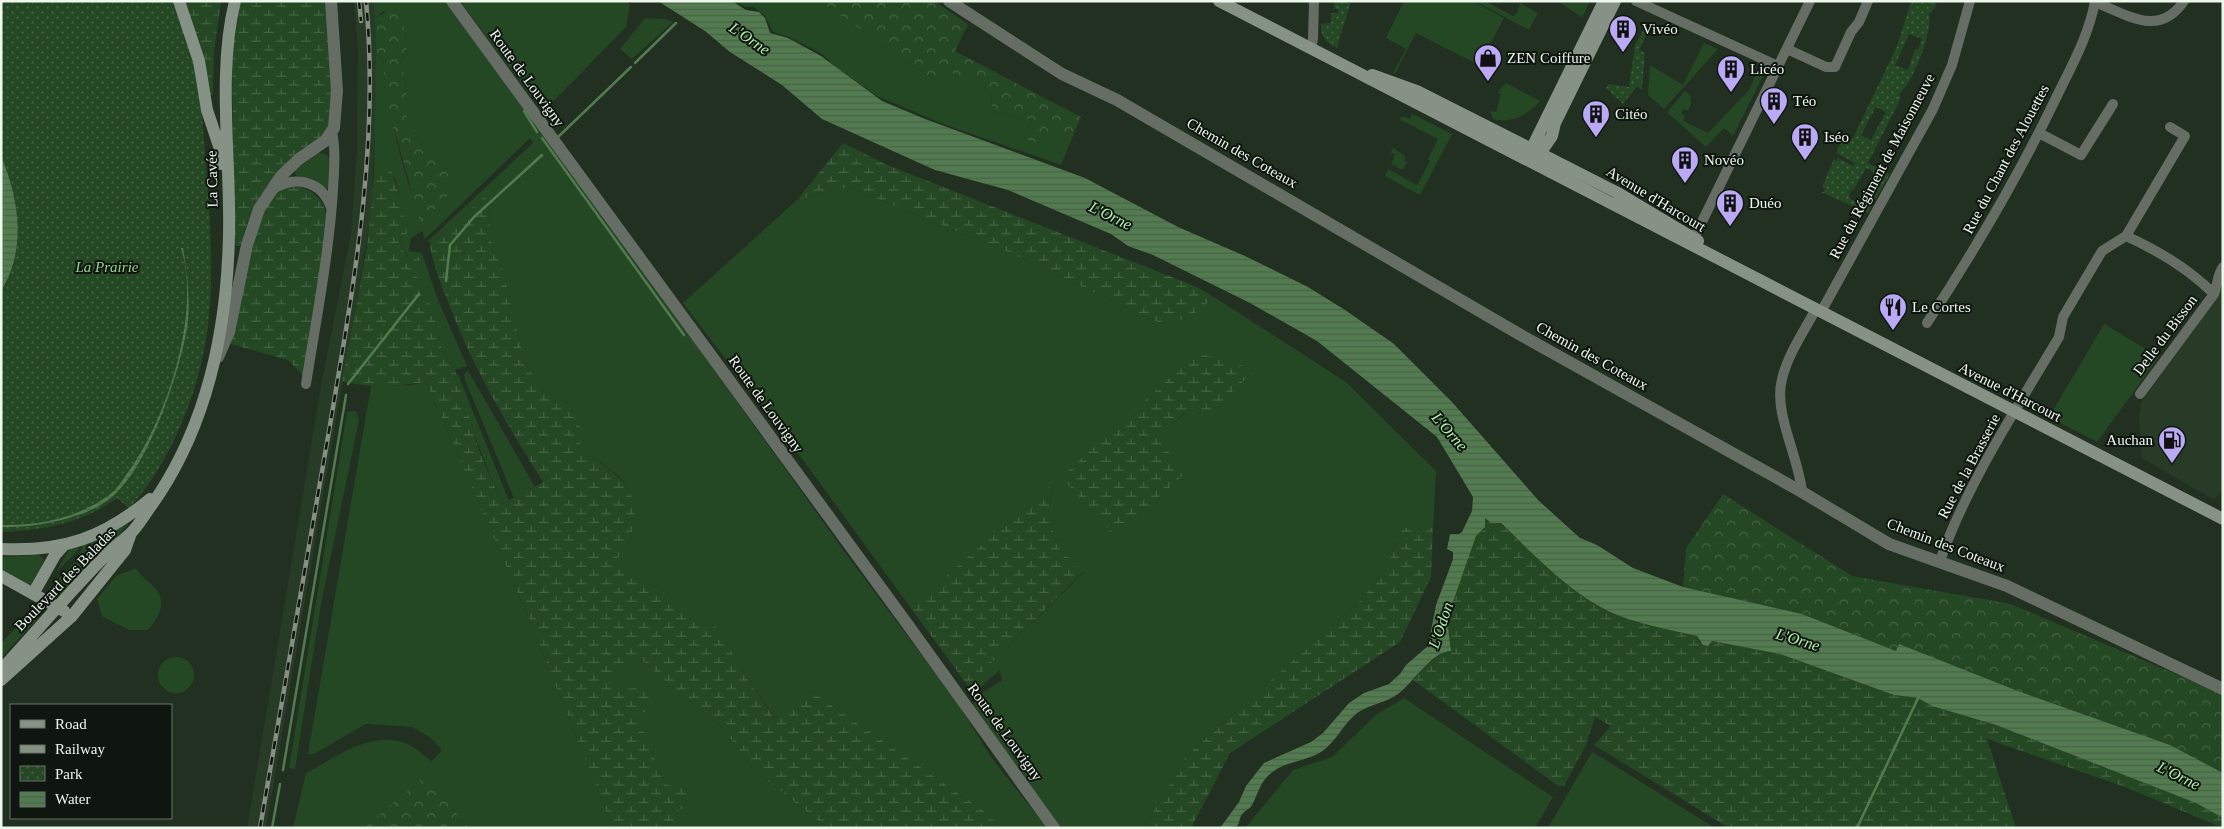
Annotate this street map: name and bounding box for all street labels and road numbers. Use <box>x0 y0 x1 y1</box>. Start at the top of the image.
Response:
street label: Route de Louvigny <box>486 26 568 130</box>
street label: Rue du Régiment de Maisonneuve <box>1826 70 1938 261</box>
street label: Rue du Chant des Alouettes <box>1960 82 2052 236</box>
street label: Chemin des Coteaux <box>1184 115 1301 191</box>
street label: La Cavée <box>203 150 220 208</box>
street label: Avenue d'Harcourt <box>1604 163 1709 235</box>
street label: Delle du Bisson <box>2130 292 2201 378</box>
street label: Chemin des Coteaux <box>1533 319 1651 394</box>
street label: Route de Louvigny <box>725 352 807 456</box>
street label: Avenue d'Harcourt <box>1956 359 2065 425</box>
street label: Rue de la Brasserie <box>1935 411 2003 521</box>
street label: Chemin des Coteaux <box>1885 515 2008 575</box>
street label: Boulevard des Baladas <box>11 524 119 634</box>
street label: Route de Louvigny <box>964 680 1046 784</box>

